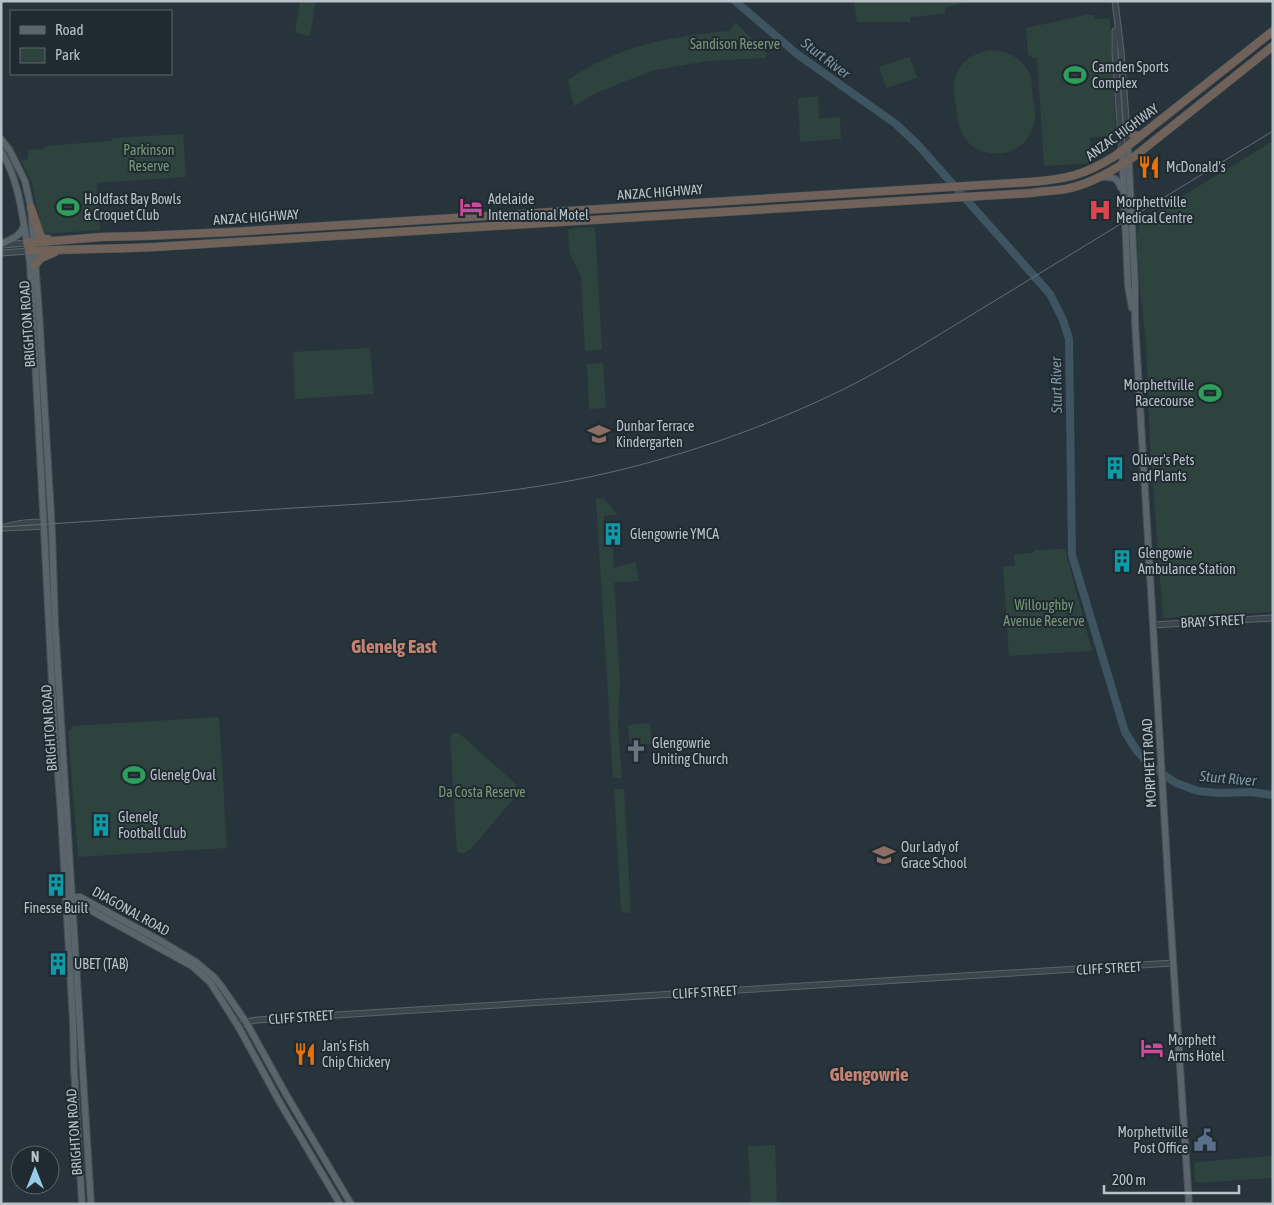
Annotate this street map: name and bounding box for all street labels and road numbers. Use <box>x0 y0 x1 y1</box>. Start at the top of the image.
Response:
street label: ANZAC HIGHWAY <box>1082 100 1162 164</box>
street label: ANZAC HIGHWAY <box>617 181 704 203</box>
street label: ANZAC HIGHWAY <box>213 206 300 228</box>
street label: BRIGHTON ROAD <box>16 280 38 368</box>
street label: BRAY STREET <box>1180 611 1246 631</box>
street label: BRIGHTON ROAD <box>38 684 60 772</box>
street label: MORPHETT ROAD <box>1139 718 1159 808</box>
street label: DIAGONAL ROAD <box>89 883 173 939</box>
street label: CLIFF STREET <box>1076 958 1142 978</box>
street label: CLIFF STREET <box>672 982 738 1002</box>
street label: CLIFF STREET <box>268 1007 334 1027</box>
street label: BRIGHTON ROAD <box>63 1088 85 1176</box>

